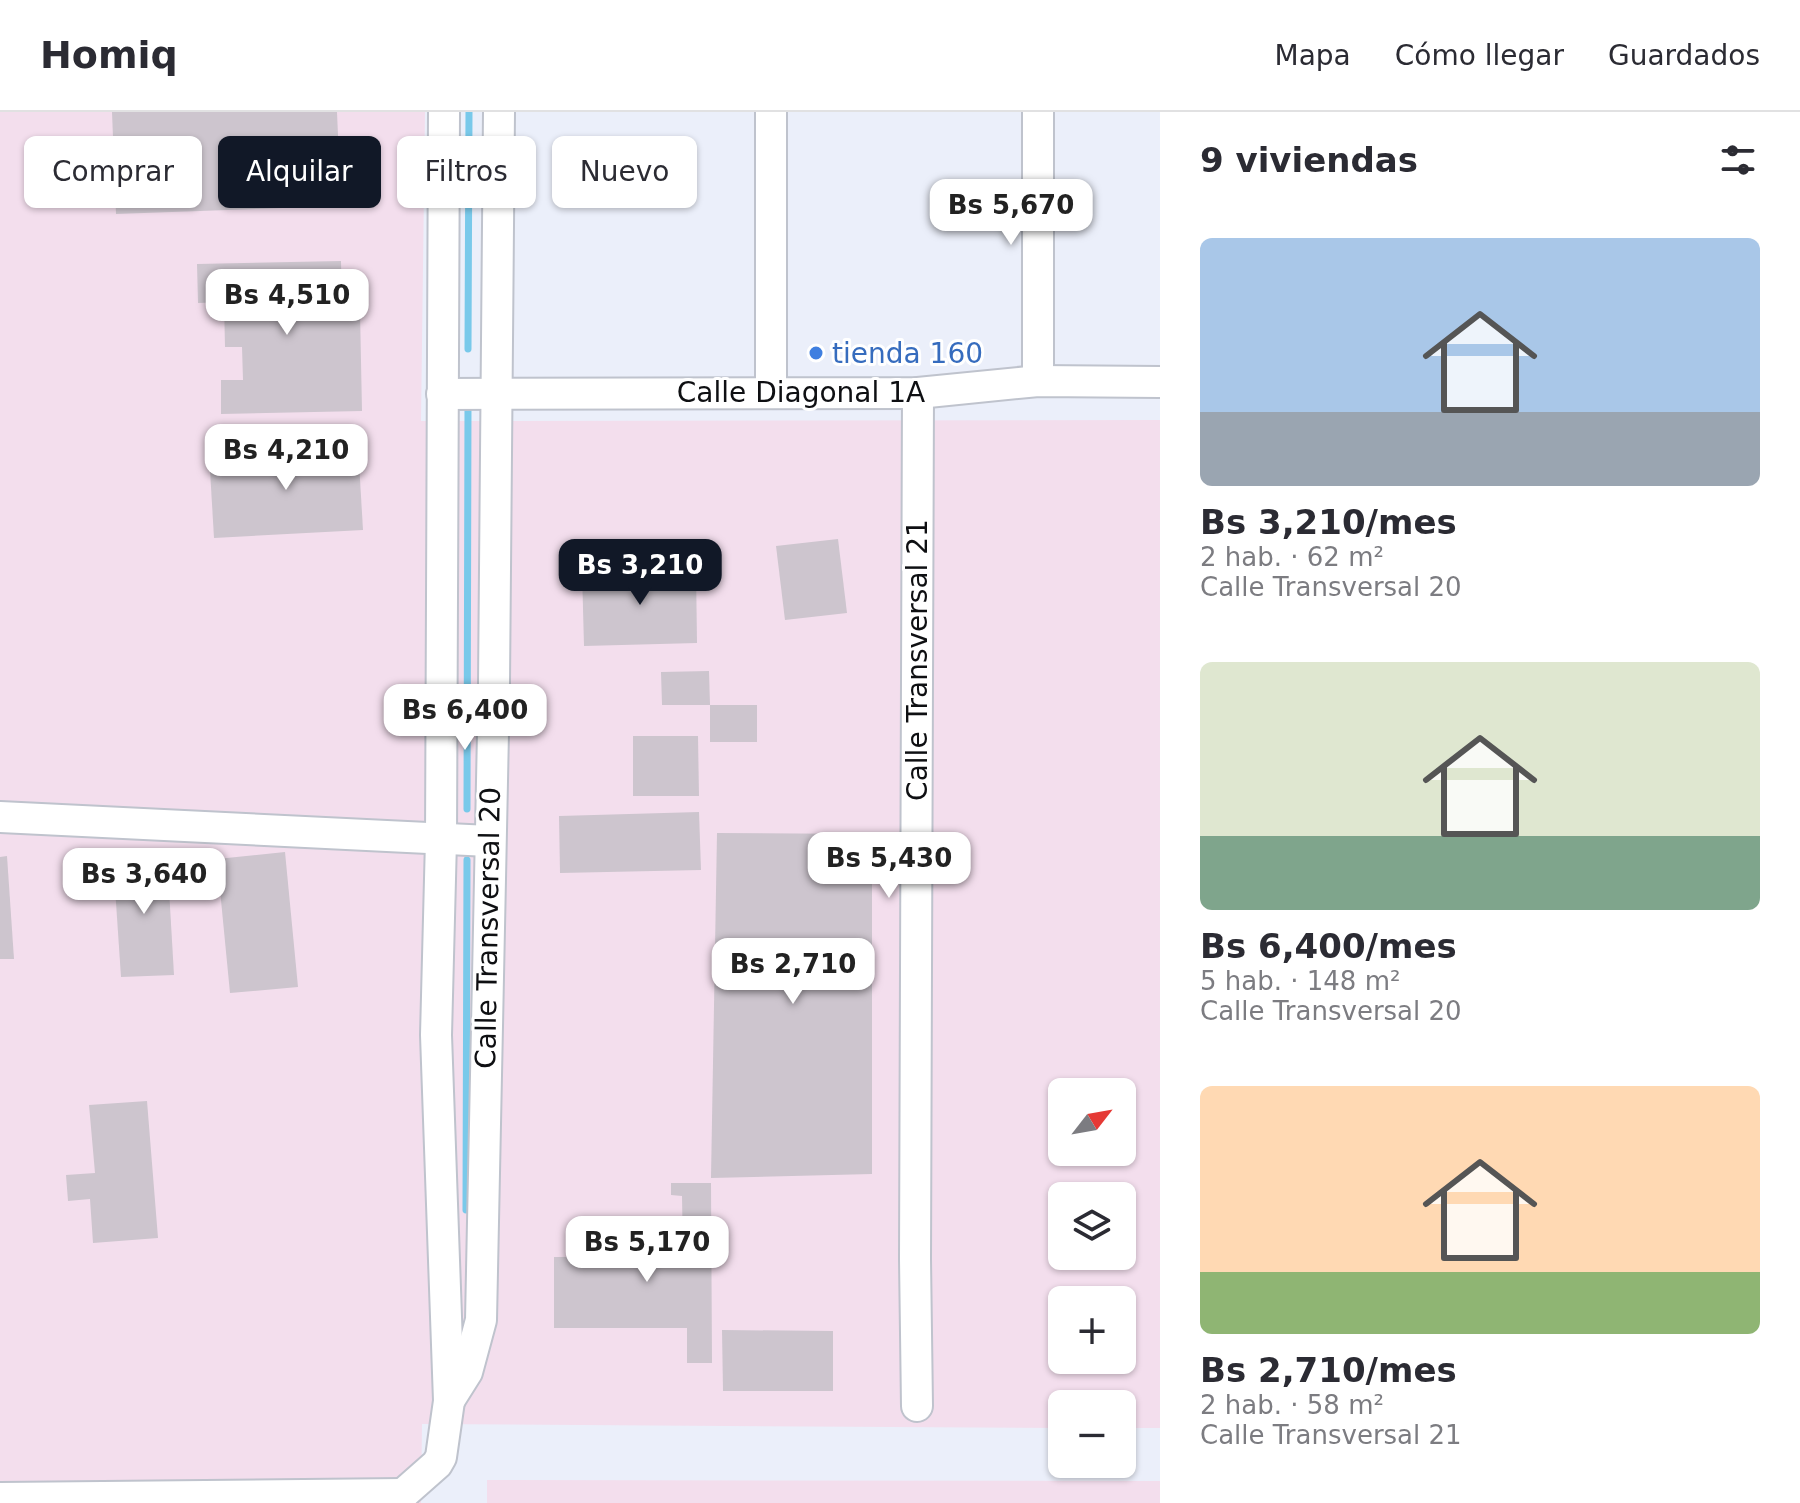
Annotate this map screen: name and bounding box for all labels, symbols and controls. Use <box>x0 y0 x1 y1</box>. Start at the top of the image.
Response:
text: Homiq <box>40 33 178 77</box>
text: Mapa <box>1274 39 1351 72</box>
text: Cómo llegar <box>1395 39 1564 72</box>
text: Guardados <box>1608 39 1760 72</box>
chip: Comprar <box>24 136 202 208</box>
chip: Alquilar <box>218 136 381 208</box>
chip: Filtros <box>397 136 536 208</box>
chip: Nuevo <box>552 136 697 208</box>
icon: filters <box>1716 138 1760 182</box>
text: 9 viviendas <box>1200 140 1418 180</box>
pin: Bs 5,670 <box>928 179 1094 247</box>
text: Bs 5,670 <box>948 190 1074 220</box>
pin: Bs 4,510 <box>204 269 370 337</box>
text: Bs 4,510 <box>224 280 350 310</box>
icon: home <box>1408 290 1552 434</box>
place label: tienda 160 <box>832 337 983 370</box>
marker: tienda 160 <box>807 344 825 362</box>
street label: Calle Diagonal 1A <box>677 376 925 409</box>
pin: Bs 4,210 <box>203 424 369 492</box>
text: Bs 4,210 <box>223 435 349 465</box>
text: Bs 3,210/mes <box>1200 502 1457 542</box>
street label: Calle Transversal 21 <box>901 519 934 801</box>
pin: Bs 3,210 <box>557 539 723 607</box>
text: 2 hab. · 62 m² <box>1200 542 1384 572</box>
text: Bs 3,210 <box>577 550 703 580</box>
text: Calle Transversal 20 <box>1200 572 1462 602</box>
pin: Bs 6,400 <box>382 684 548 752</box>
text: Bs 6,400 <box>402 695 528 725</box>
icon: home <box>1408 714 1552 858</box>
street label: Calle Transversal 20 <box>469 787 507 1069</box>
pin: Bs 5,430 <box>806 832 972 900</box>
text: Bs 5,430 <box>826 843 952 873</box>
pin: Bs 3,640 <box>61 848 227 916</box>
text: Bs 3,640 <box>81 859 207 889</box>
text: Bs 6,400/mes <box>1200 926 1457 966</box>
pin: Bs 2,710 <box>710 938 876 1006</box>
text: Bs 2,710 <box>730 949 856 979</box>
text: 5 hab. · 148 m² <box>1200 966 1400 996</box>
text: Calle Transversal 20 <box>1200 996 1462 1026</box>
north arrow <box>1048 1078 1136 1166</box>
map controls <box>1048 1078 1136 1478</box>
icon: home <box>1408 1138 1552 1282</box>
button: layers <box>1048 1182 1136 1270</box>
pin: Bs 5,170 <box>564 1216 730 1284</box>
text: Bs 5,170 <box>584 1227 710 1257</box>
button: + <box>1048 1286 1136 1374</box>
text: Bs 2,710/mes <box>1200 1350 1457 1390</box>
button: − <box>1048 1390 1136 1478</box>
text: 2 hab. · 58 m² <box>1200 1390 1384 1420</box>
text: Calle Transversal 21 <box>1200 1420 1462 1450</box>

